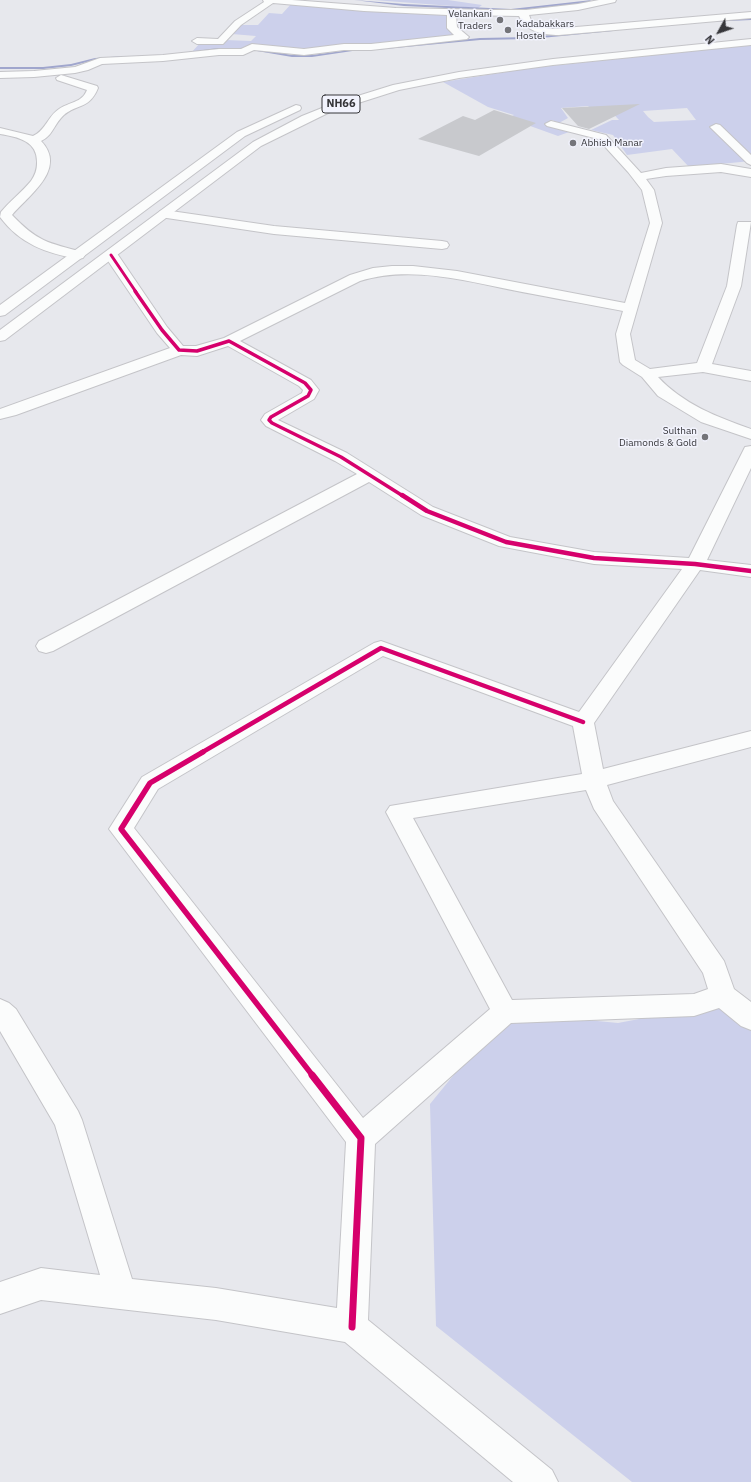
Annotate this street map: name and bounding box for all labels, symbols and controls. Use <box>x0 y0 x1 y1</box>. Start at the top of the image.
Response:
place label: Velankani Traders <box>448 8 492 32</box>
north arrow <box>699 12 739 52</box>
marker: Velankani Traders <box>495 15 505 25</box>
place label: Kadabakkars Hostel <box>516 18 574 42</box>
marker: Kadabakkars Hostel <box>503 25 513 35</box>
text: N <box>702 32 718 47</box>
road number: NH66 <box>322 95 360 113</box>
place label: Abhish Manar <box>581 137 642 149</box>
marker: Abhish Manar <box>568 138 578 148</box>
place label: Sulthan Diamonds & Gold <box>619 425 697 448</box>
marker: Sulthan Diamonds & Gold <box>700 432 710 442</box>

